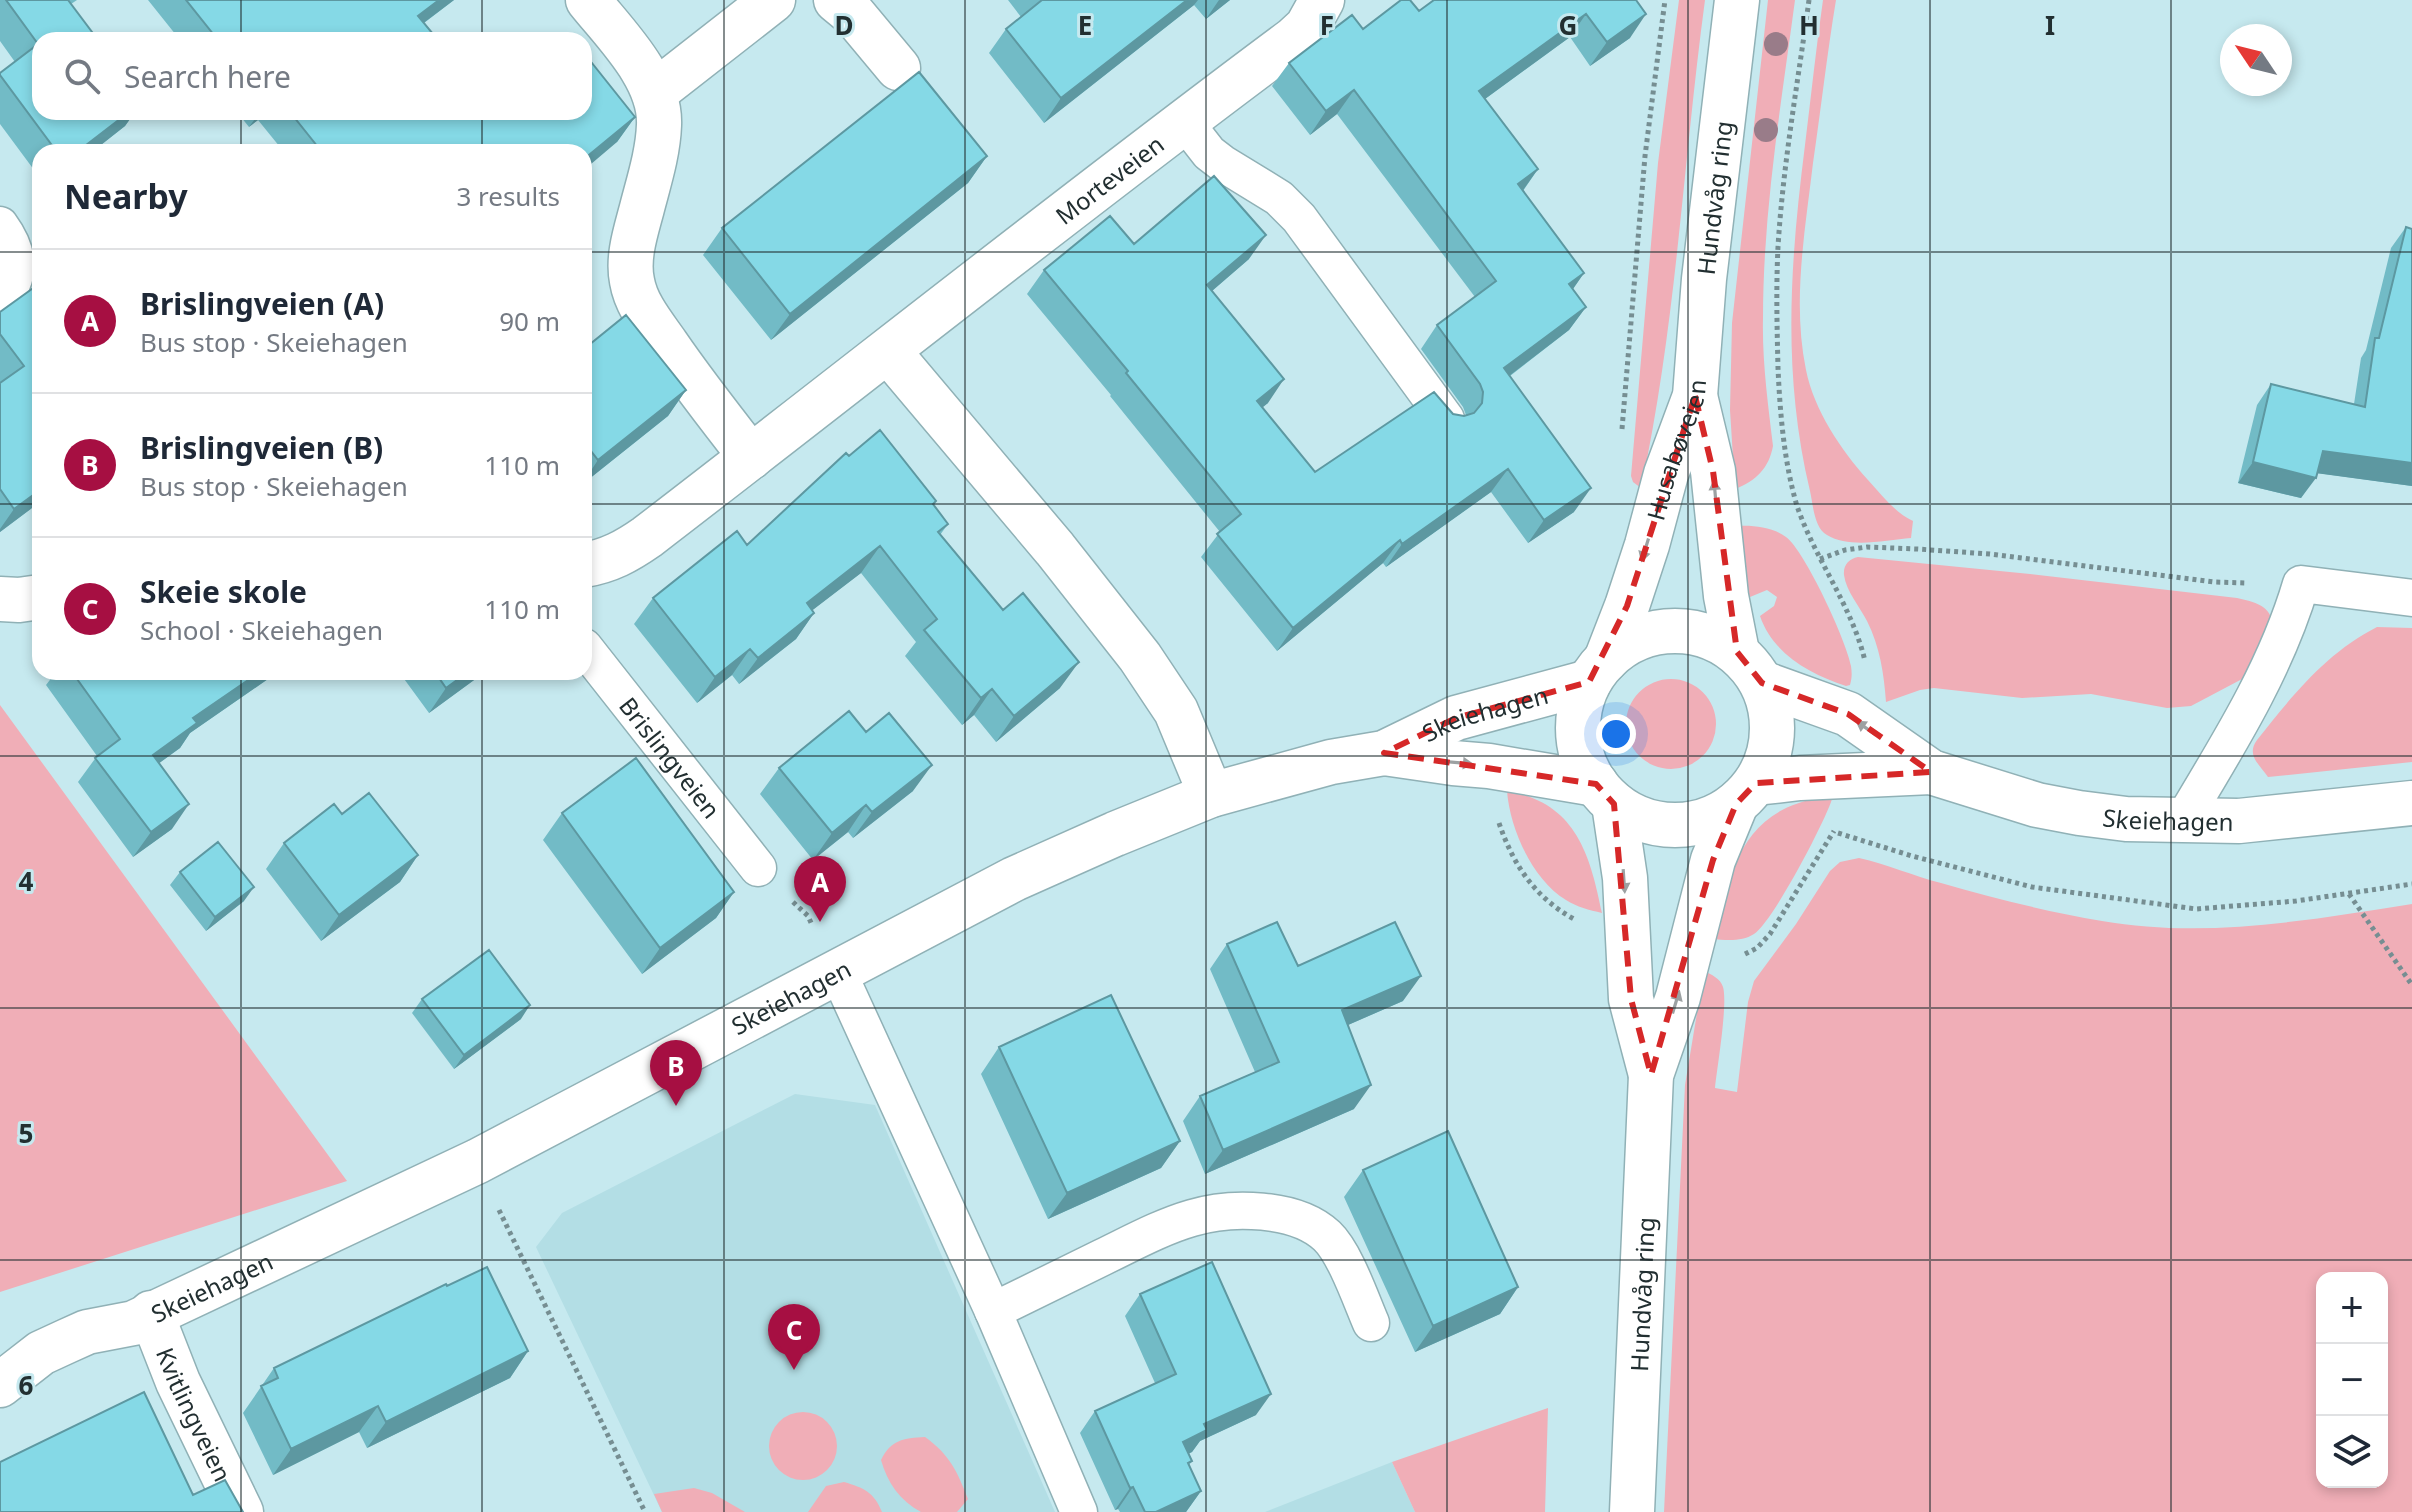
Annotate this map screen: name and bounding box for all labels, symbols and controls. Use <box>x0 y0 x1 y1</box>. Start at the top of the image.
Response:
text: D <box>834 7 854 43</box>
text: E <box>1078 7 1092 43</box>
text: F <box>1320 7 1334 43</box>
text: G <box>1559 7 1577 43</box>
text: H <box>1799 7 1819 43</box>
text: I <box>2045 7 2055 43</box>
north arrow <box>2220 24 2292 96</box>
search box <box>32 32 592 120</box>
icon: search <box>60 54 104 98</box>
text: Search here <box>124 56 291 97</box>
street label: Hundvåg ring <box>1688 119 1739 277</box>
street label: Morteveien <box>1048 127 1170 231</box>
text: Nearby <box>64 173 188 219</box>
text: 3 results <box>456 178 560 214</box>
text: Brislingveien (A) <box>140 283 384 324</box>
text: A <box>81 303 99 339</box>
text: 90 m <box>499 303 560 339</box>
text: Bus stop · Skeiehagen <box>140 324 408 360</box>
street label: Husabøveien <box>1638 378 1713 524</box>
text: Brislingveien (B) <box>140 427 383 468</box>
text: B <box>81 447 99 483</box>
text: 110 m <box>484 447 560 483</box>
text: Bus stop · Skeiehagen <box>140 468 408 504</box>
one-way arrow <box>1708 479 1721 504</box>
one-way arrow <box>1638 539 1651 563</box>
text: Skeie skole <box>140 571 307 612</box>
text: C <box>82 591 98 627</box>
text: 110 m <box>484 591 560 627</box>
text: School · Skeiehagen <box>140 612 383 648</box>
street label: Skeiehagen <box>1416 677 1552 749</box>
street label: Brislingveien <box>613 690 729 824</box>
your location <box>1596 714 1636 754</box>
one-way arrow <box>1856 721 1877 736</box>
one-way arrow <box>1449 757 1474 770</box>
street label: Skeiehagen <box>2101 800 2234 837</box>
pin: A <box>794 856 846 922</box>
text: 4 <box>19 863 34 899</box>
one-way arrow <box>1618 869 1631 894</box>
street label: Skeiehagen <box>725 951 856 1042</box>
one-way arrow <box>1671 989 1683 1013</box>
pin: B <box>650 1040 702 1106</box>
text: 5 <box>19 1115 33 1151</box>
street label: Hundvåg ring <box>1622 1216 1661 1372</box>
street label: Skeiehagen <box>145 1244 278 1329</box>
map controls <box>2316 1272 2388 1488</box>
button: + <box>2316 1272 2388 1344</box>
pin: C <box>768 1304 820 1370</box>
street label: Kvitlingveien <box>149 1342 240 1486</box>
button: − <box>2316 1344 2388 1416</box>
text: 6 <box>19 1367 34 1403</box>
button: layers <box>2316 1416 2388 1488</box>

